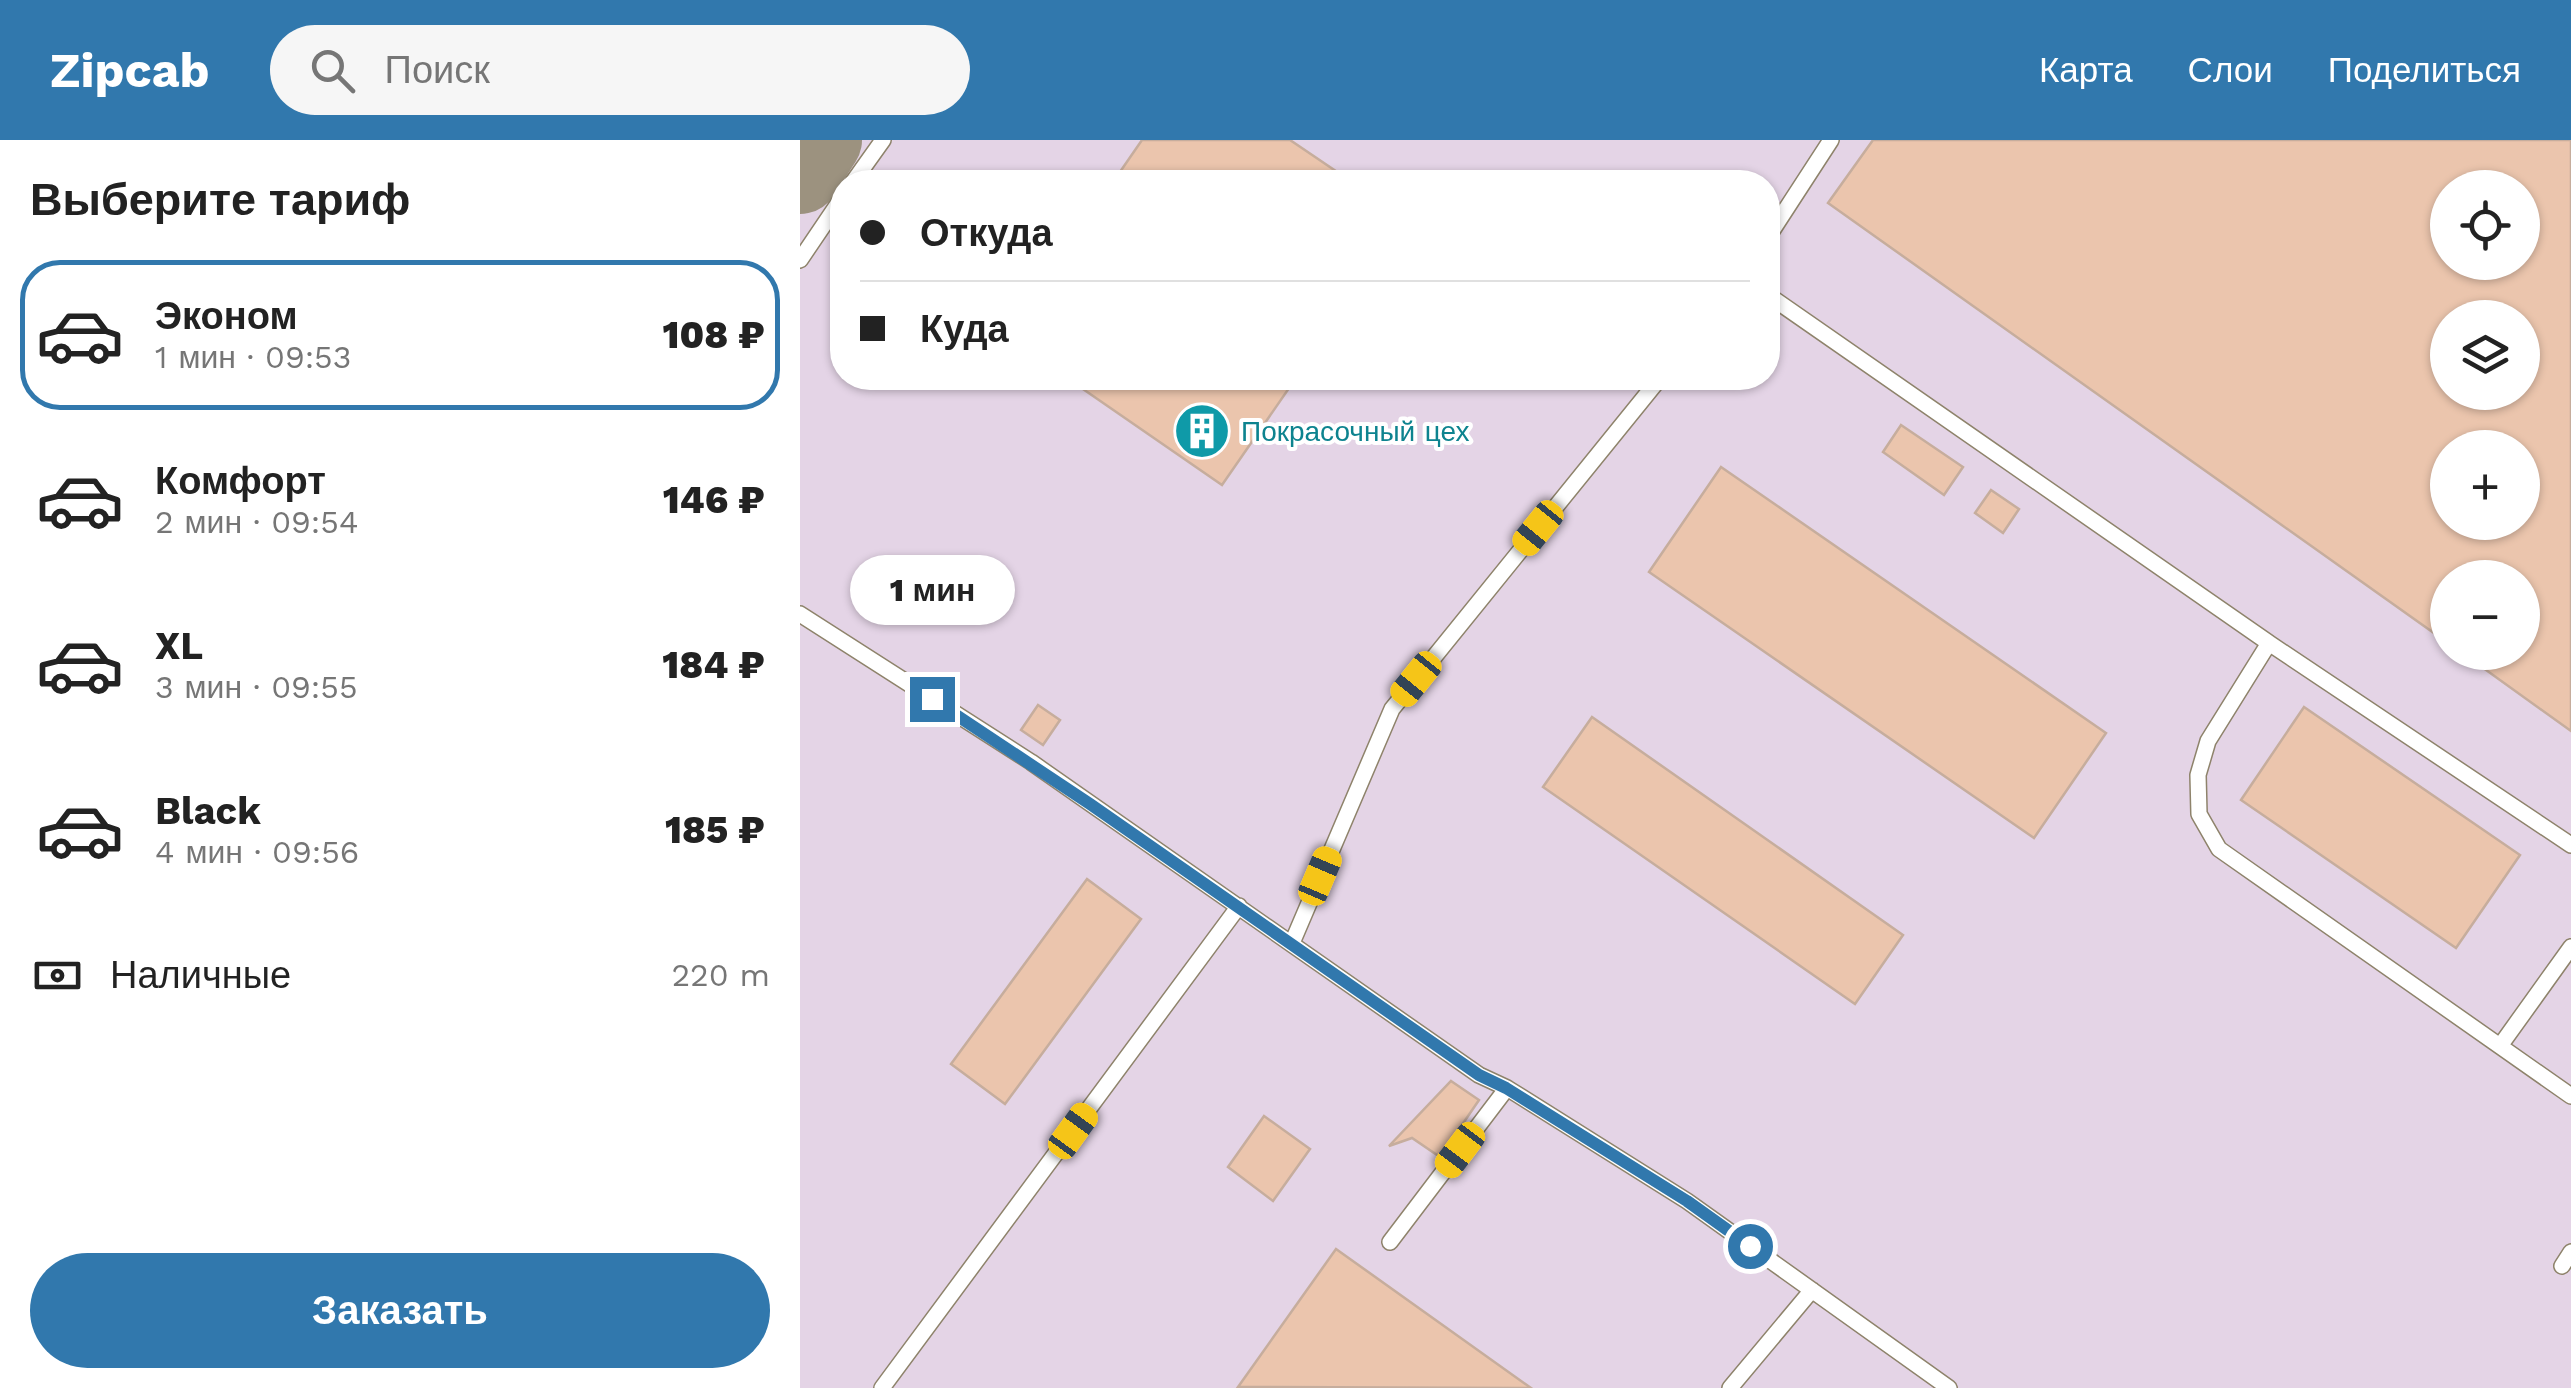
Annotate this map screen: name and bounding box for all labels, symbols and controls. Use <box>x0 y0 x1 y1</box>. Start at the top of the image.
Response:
search box <box>270 25 970 115</box>
text: Zipcab <box>50 42 210 99</box>
icon: search <box>305 43 360 98</box>
text: Поиск <box>385 48 490 92</box>
text: Карта <box>2039 49 2133 91</box>
text: Слои <box>2188 49 2273 91</box>
text: Поделиться <box>2328 49 2521 91</box>
map controls <box>2430 170 2540 670</box>
button: locate <box>2430 170 2540 280</box>
text: Выберите тариф <box>30 173 410 226</box>
text: Откуда <box>920 211 1053 255</box>
icon: car <box>35 290 125 380</box>
text: Эконом <box>155 294 298 338</box>
button: layers <box>2430 300 2540 410</box>
text: Куда <box>920 307 1009 351</box>
text: 108 ₽ <box>663 313 765 357</box>
text: 1 мин · 09:53 <box>155 338 351 376</box>
building icon: Покрасочный цех <box>1172 401 1232 461</box>
place label: Покрасочный цех <box>1241 415 1469 448</box>
button: + <box>2430 430 2540 540</box>
icon: car <box>35 455 125 545</box>
text: Комфорт <box>155 459 326 503</box>
text: 146 ₽ <box>663 478 765 522</box>
car <box>1507 495 1569 561</box>
text: 2 мин · 09:54 <box>155 503 358 541</box>
callout: 1 мин <box>849 554 1014 624</box>
button: − <box>2430 560 2540 670</box>
text: 1 мин <box>890 571 975 609</box>
icon: car <box>35 620 125 710</box>
text: XL <box>155 624 203 668</box>
text: 184 ₽ <box>662 643 765 687</box>
car <box>1385 646 1447 712</box>
text: 3 мин · 09:55 <box>155 668 358 706</box>
route end <box>910 677 955 722</box>
icon: car <box>35 785 125 875</box>
text: Black <box>155 789 261 833</box>
text: 185 ₽ <box>665 808 765 852</box>
text: 4 мин · 09:56 <box>155 833 359 871</box>
car <box>1294 843 1346 909</box>
icon: cash <box>30 948 85 1003</box>
text: Наличные <box>110 953 291 997</box>
text: 220 m <box>671 956 770 994</box>
car <box>1043 1098 1103 1164</box>
car <box>1430 1117 1490 1183</box>
route start <box>1728 1224 1773 1269</box>
button: Заказать <box>30 1253 770 1368</box>

